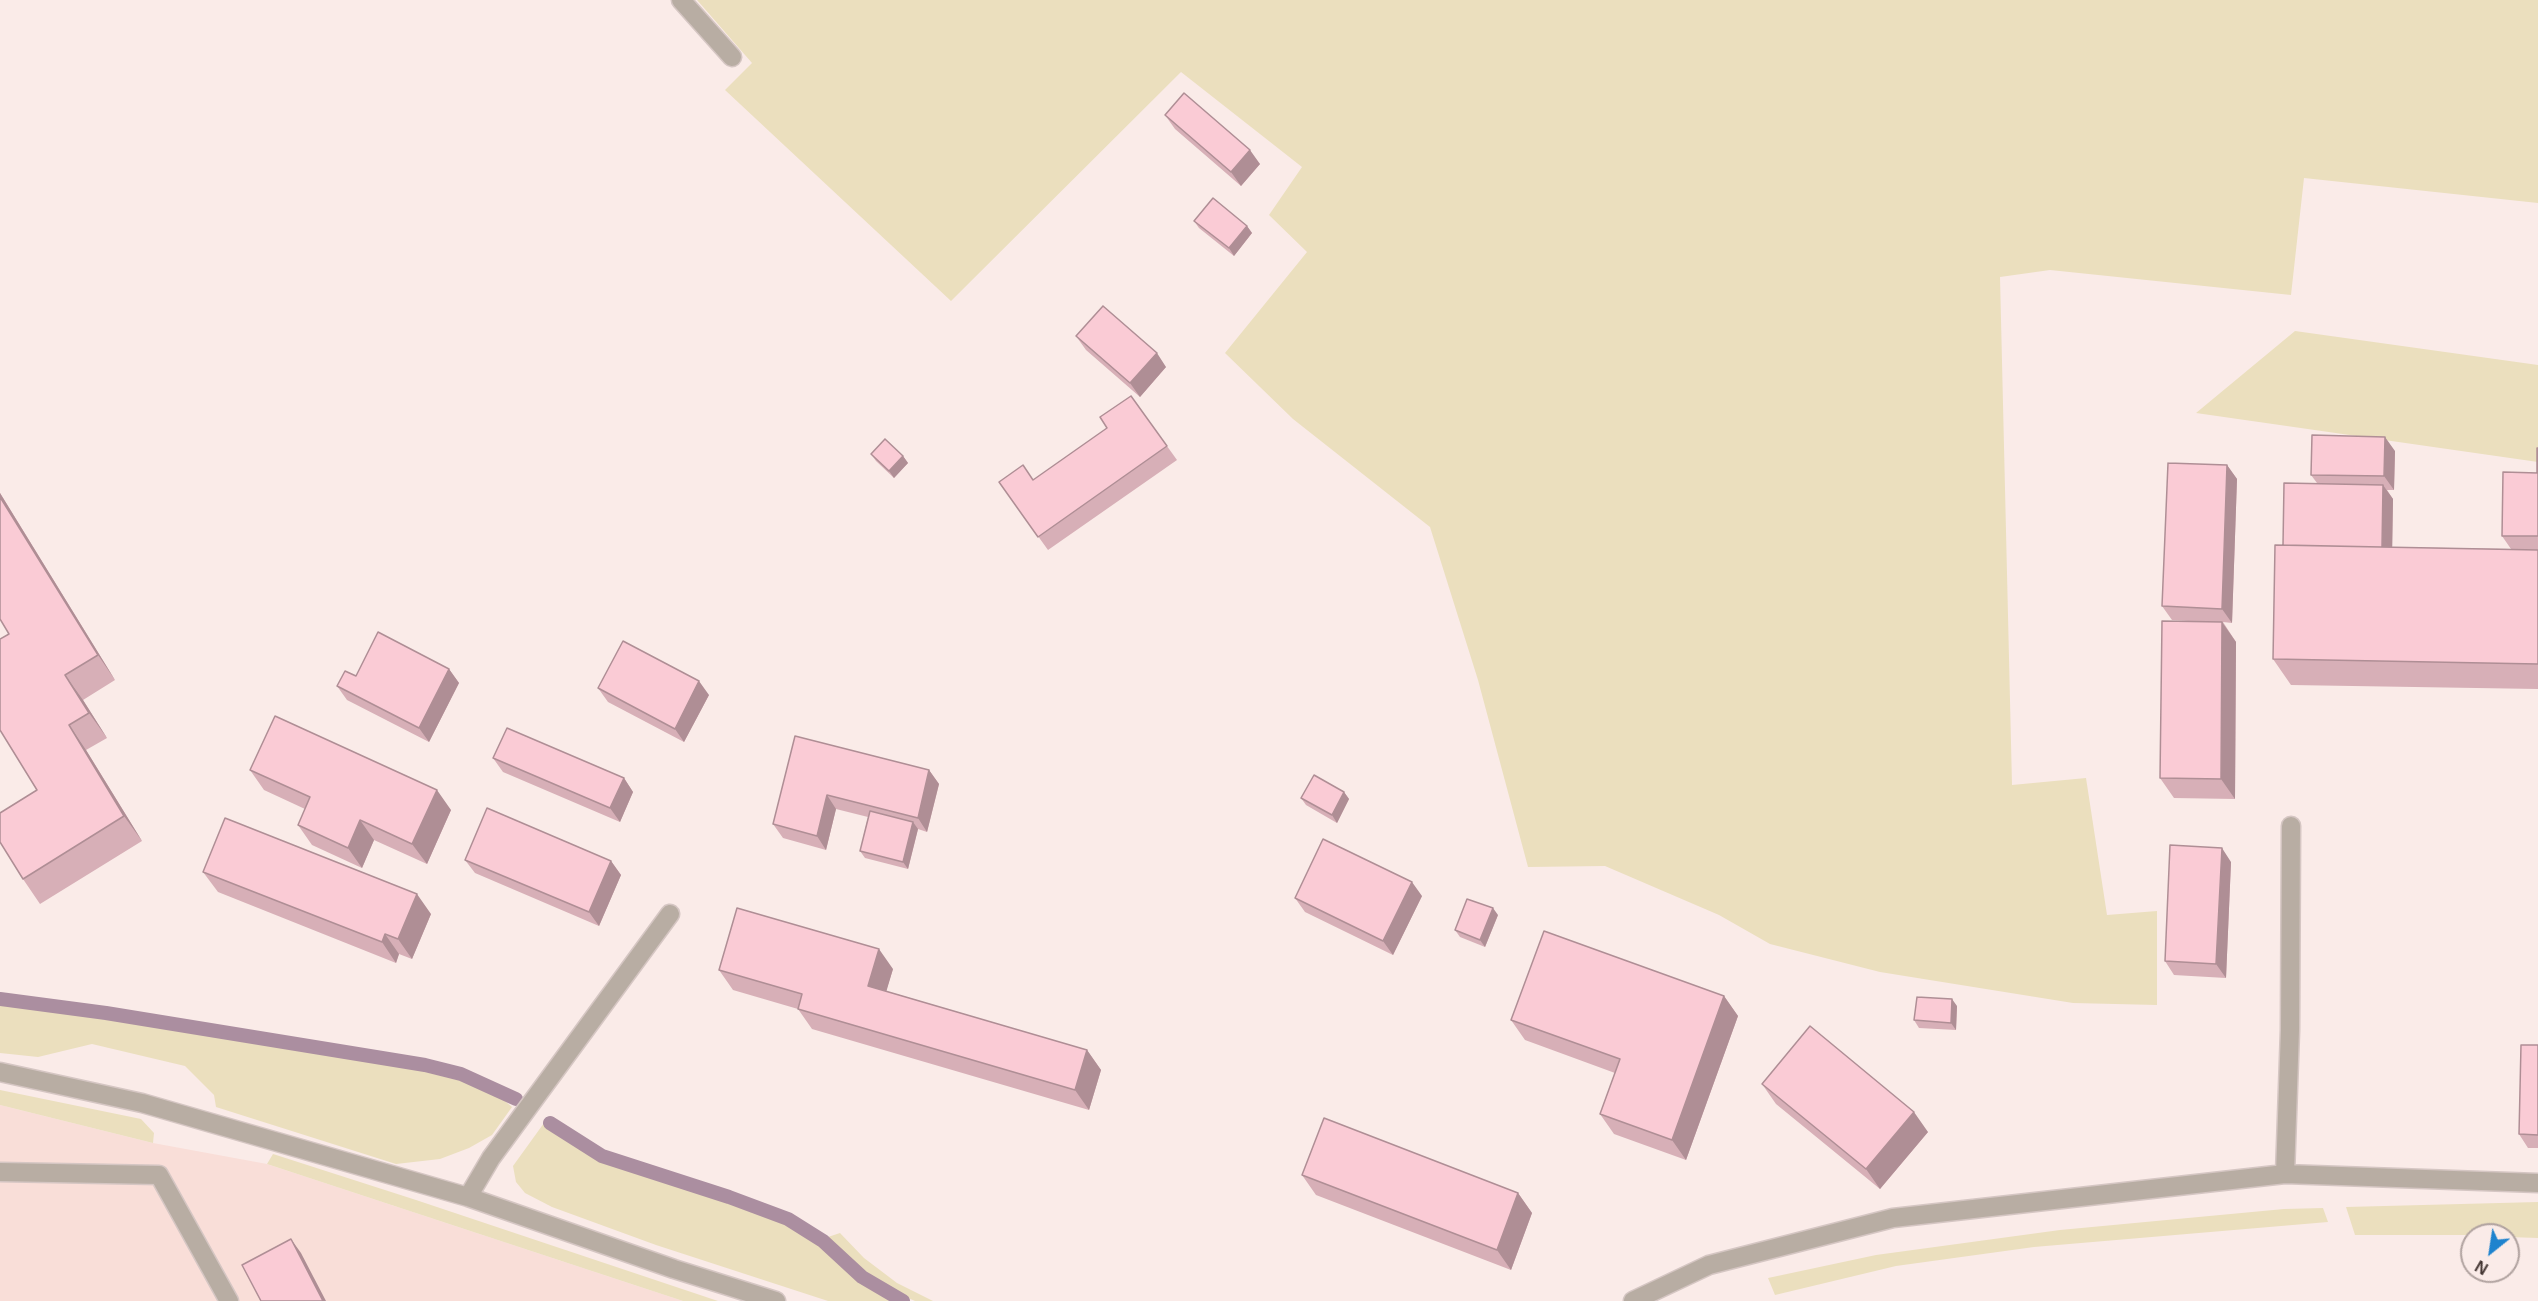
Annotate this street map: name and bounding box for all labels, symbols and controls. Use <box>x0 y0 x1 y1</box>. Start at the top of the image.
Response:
north arrow <box>2460 1223 2520 1283</box>
text: N <box>2472 1257 2491 1278</box>

